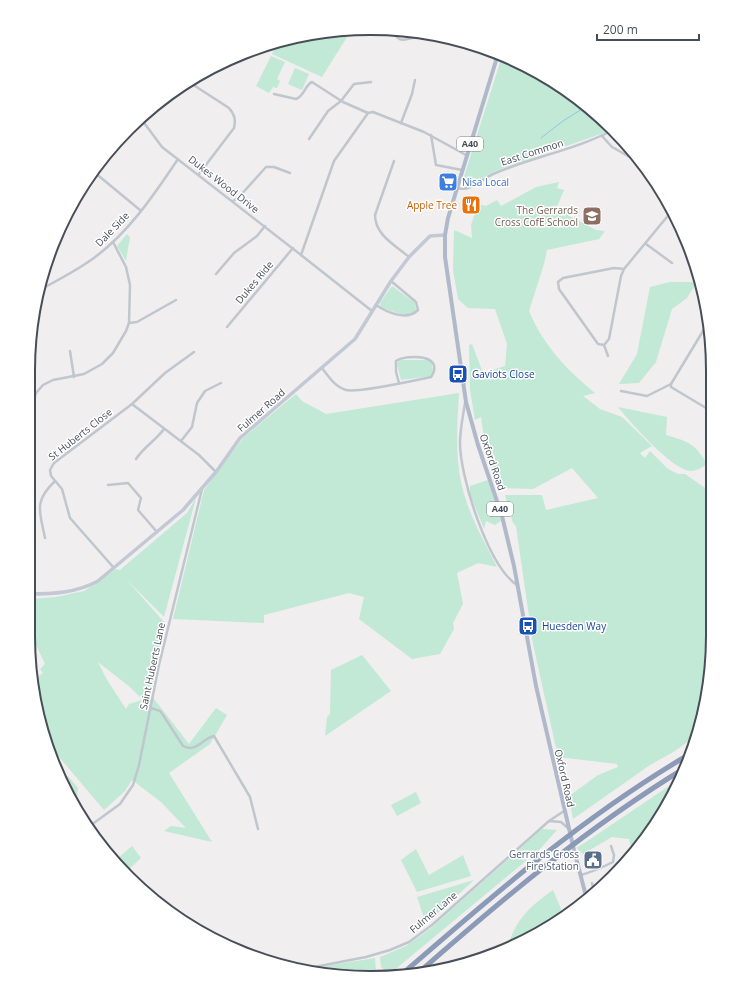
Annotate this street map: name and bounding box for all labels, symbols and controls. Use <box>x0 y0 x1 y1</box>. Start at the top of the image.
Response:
scale bar <box>597 16 699 42</box>
text: 200 m <box>603 21 638 38</box>
street label: East Common <box>499 135 565 169</box>
road number: A40 <box>457 137 483 151</box>
street label: Dukes Wood Drive <box>186 152 263 216</box>
supermarket icon: Nisa Local <box>437 171 459 193</box>
place label: Nisa Local <box>462 175 509 189</box>
restaurant icon: Apple Tree <box>460 194 482 216</box>
place label: Apple Tree <box>407 198 457 212</box>
place label: The Gerrards Cross CofE School <box>495 203 578 229</box>
school or university icon: The Gerrards Cross CofE School <box>581 205 603 227</box>
street label: Dale Side <box>92 208 132 249</box>
street label: Dukes Ride <box>232 257 276 306</box>
bus stop icon: Gaviots Close <box>447 363 469 385</box>
place label: Gaviots Close <box>472 367 535 381</box>
street label: Fulmer Road <box>234 385 288 435</box>
street label: St Huberts Close <box>45 405 115 463</box>
street label: Oxford Road <box>477 432 509 492</box>
road number: A40 <box>487 502 513 516</box>
bus stop icon: Huesden Way <box>517 615 539 637</box>
place label: Huesden Way <box>542 619 607 633</box>
street label: Saint Huberts Lane <box>136 621 168 711</box>
street label: Oxford Road <box>552 748 578 808</box>
place label: Gerrards Cross Fire Station <box>509 847 579 873</box>
public building icon: Gerrards Cross Fire Station <box>582 849 604 871</box>
street label: Fulmer Lane <box>406 888 460 936</box>

